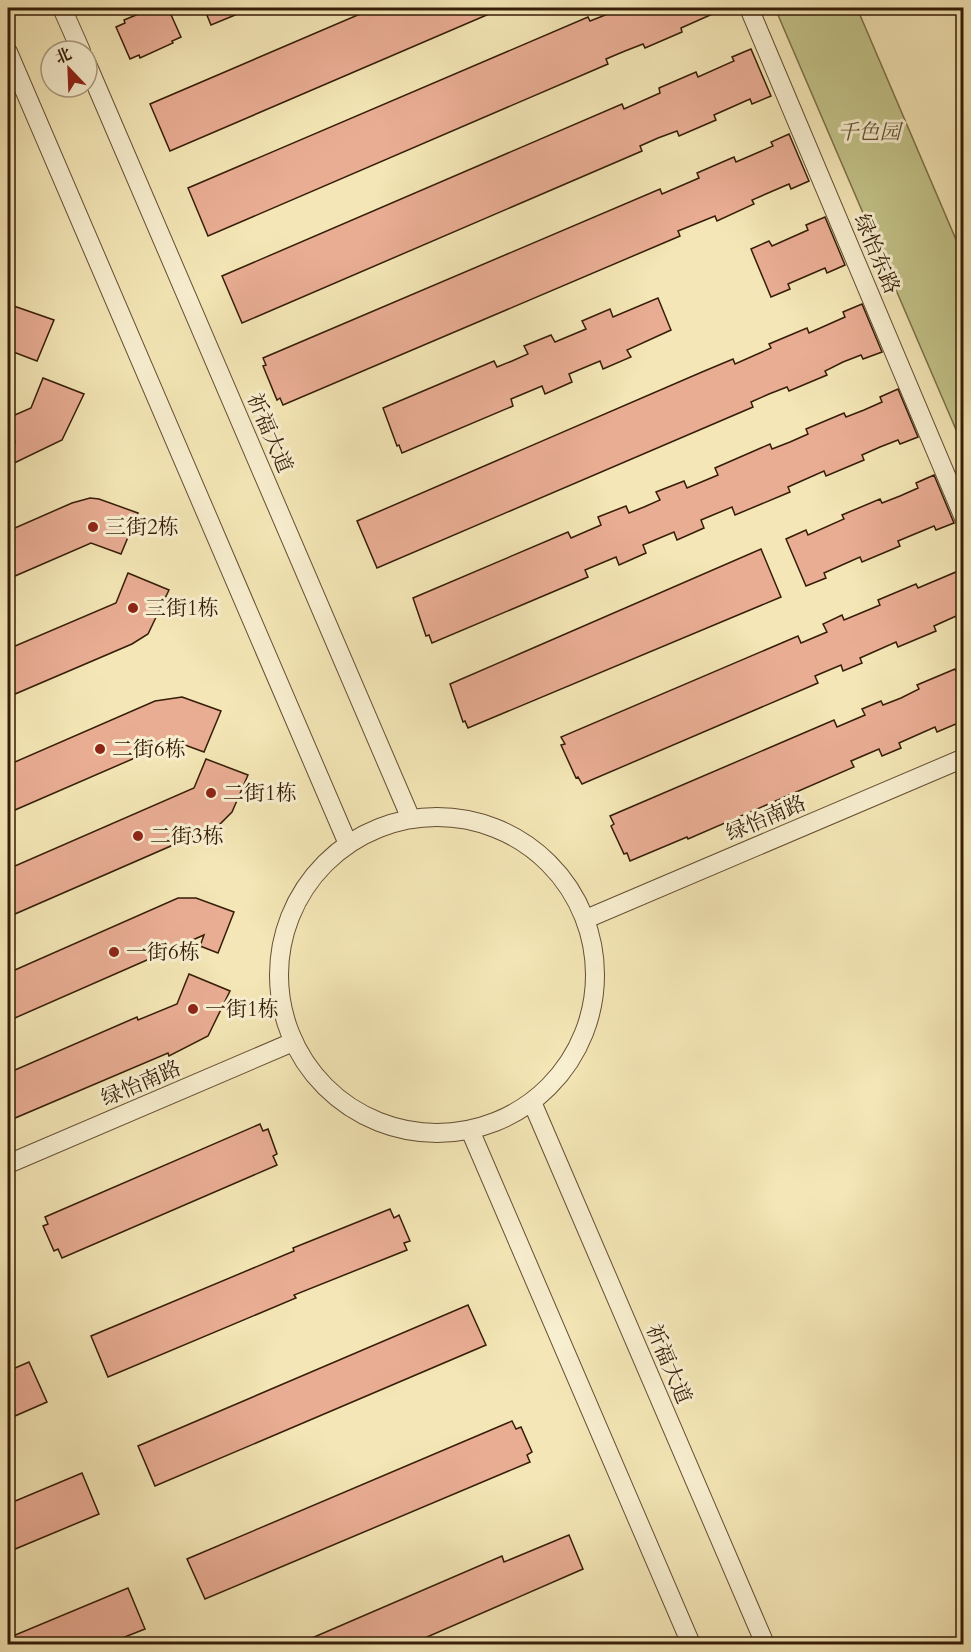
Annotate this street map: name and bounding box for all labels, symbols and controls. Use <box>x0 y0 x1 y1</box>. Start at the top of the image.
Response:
north arrow <box>39 39 99 99</box>
text: 北 <box>52 43 75 69</box>
park label: 千色园 <box>838 118 903 147</box>
street label: 绿怡东路 <box>847 210 906 299</box>
street label: 祈福大道 <box>240 389 299 478</box>
place label: 三街2栋 <box>105 513 179 542</box>
marker: 三街2栋 <box>86 520 100 534</box>
place label: 三街1栋 <box>145 594 219 623</box>
marker: 三街1栋 <box>126 601 140 615</box>
place label: 二街6栋 <box>112 735 186 764</box>
marker: 二街6栋 <box>93 742 107 756</box>
place label: 二街1栋 <box>223 779 297 808</box>
marker: 二街1栋 <box>204 786 218 800</box>
street label: 绿怡南路 <box>722 789 811 848</box>
place label: 二街3栋 <box>150 822 224 851</box>
marker: 二街3栋 <box>131 829 145 843</box>
place label: 一街6栋 <box>126 938 200 967</box>
marker: 一街6栋 <box>107 945 121 959</box>
place label: 一街1栋 <box>205 995 279 1024</box>
marker: 一街1栋 <box>186 1002 200 1016</box>
street label: 绿怡南路 <box>97 1054 186 1113</box>
street label: 祈福大道 <box>639 1320 698 1409</box>

